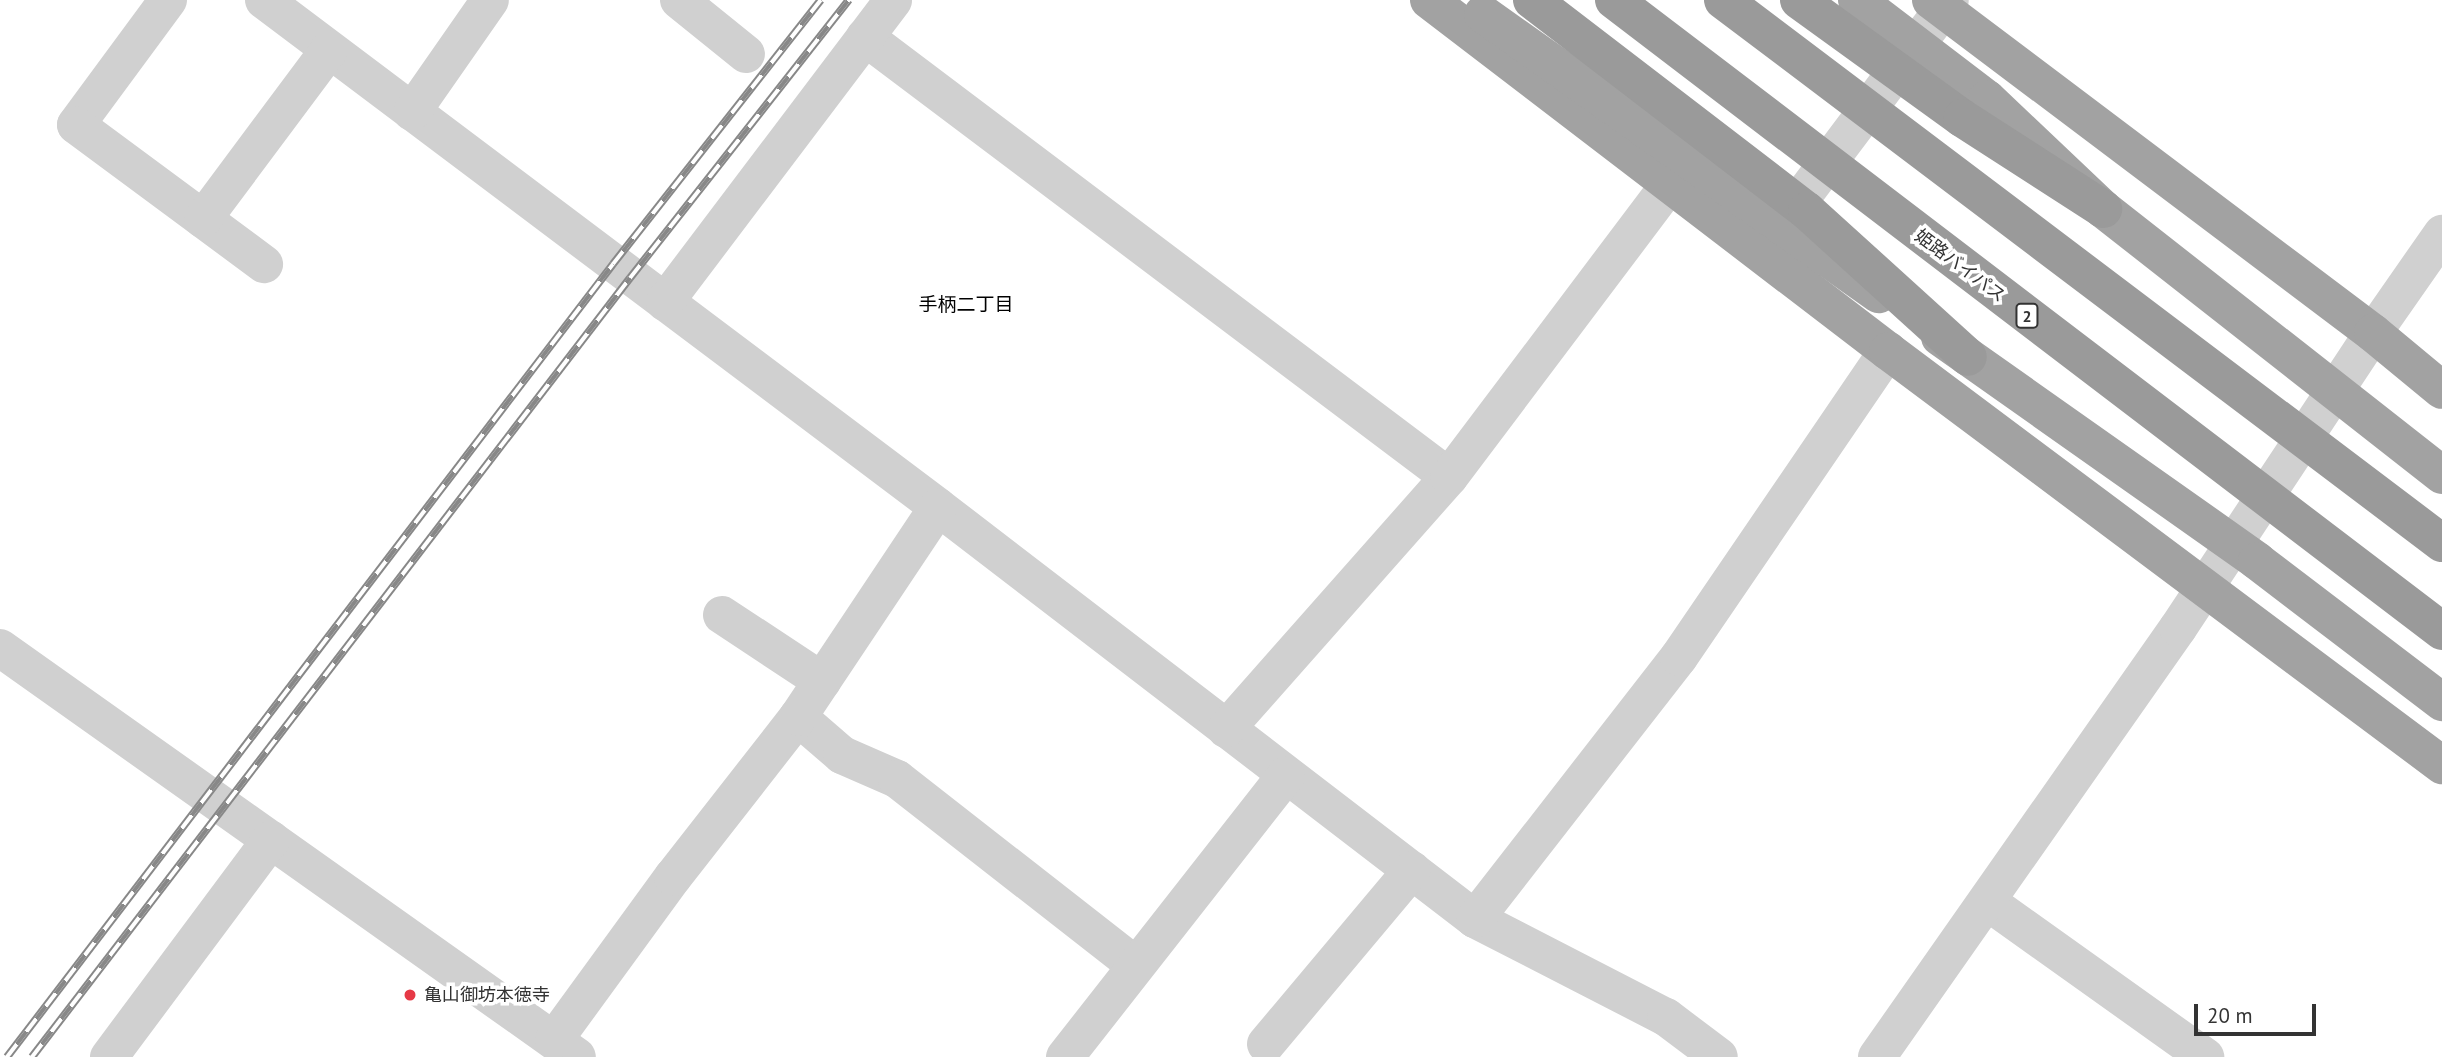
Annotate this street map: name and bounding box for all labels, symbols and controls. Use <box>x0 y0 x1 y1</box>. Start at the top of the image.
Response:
street label: 姫路バイパス <box>1910 225 2010 307</box>
district label: 手柄二丁目 <box>919 294 1013 316</box>
road number: 2 <box>2015 304 2039 328</box>
place label: 亀山御坊本徳寺 <box>424 984 550 1006</box>
marker: 亀山御坊本徳寺 <box>402 987 418 1003</box>
scale bar <box>2197 990 2320 1034</box>
text: 20 m <box>2207 1002 2253 1029</box>

